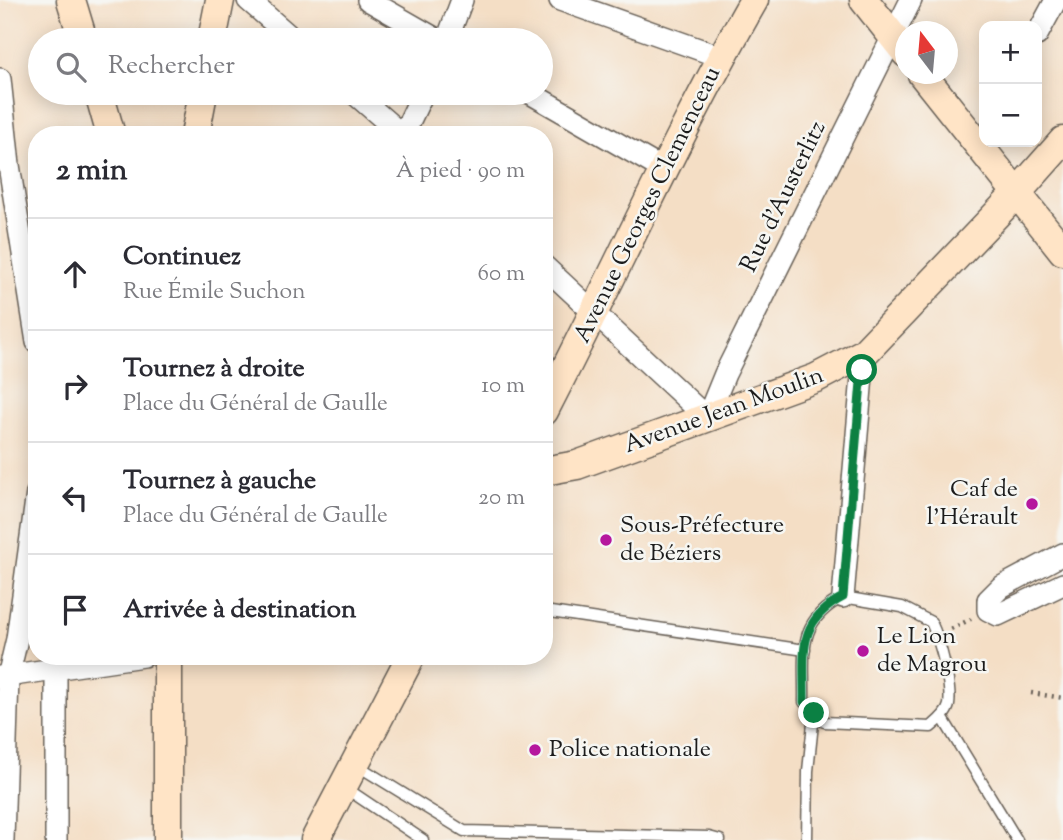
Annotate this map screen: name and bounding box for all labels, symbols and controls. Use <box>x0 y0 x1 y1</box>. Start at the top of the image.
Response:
north arrow <box>895 21 958 84</box>
map controls <box>979 21 1042 147</box>
button: + <box>979 21 1042 84</box>
search box <box>28 28 553 105</box>
icon: search <box>52 48 90 86</box>
text: Rechercher <box>108 48 235 85</box>
street label: Avenue Georges Clemenceau <box>566 61 730 349</box>
button: − <box>979 84 1042 147</box>
street label: Rue d'Austerlitz <box>733 116 835 278</box>
text: 2 min <box>56 150 128 193</box>
text: À pied · 90 m <box>396 155 525 188</box>
text: Continuez <box>123 239 241 276</box>
icon: ahead <box>56 255 94 293</box>
text: 60 m <box>477 258 525 291</box>
text: Rue Émile Suchon <box>123 276 306 309</box>
text: Tournez à droite <box>123 351 305 388</box>
route start <box>846 354 877 385</box>
street label: Avenue Jean Moulin <box>619 359 829 463</box>
icon: right <box>56 367 94 405</box>
text: 10 m <box>481 370 525 403</box>
text: Place du Général de Gaulle <box>123 388 388 421</box>
text: Tournez à gauche <box>123 463 316 500</box>
place label: Caf de l'Hérault <box>927 473 1018 535</box>
icon: left <box>56 479 94 517</box>
text: 20 m <box>478 482 525 515</box>
marker: Caf de l'Hérault <box>1024 496 1040 512</box>
text: Place du Général de Gaulle <box>123 500 388 533</box>
place label: Sous-Préfecture de Béziers <box>620 509 784 571</box>
marker: Sous-Préfecture de Béziers <box>598 532 614 548</box>
icon: arrive <box>56 591 94 629</box>
text: Arrivée à destination <box>123 592 356 629</box>
place label: Le Lion de Magrou <box>877 620 987 682</box>
marker: Le Lion de Magrou <box>855 643 871 659</box>
route end <box>798 697 829 728</box>
place label: Police nationale <box>549 733 711 767</box>
marker: Police nationale <box>527 742 543 758</box>

